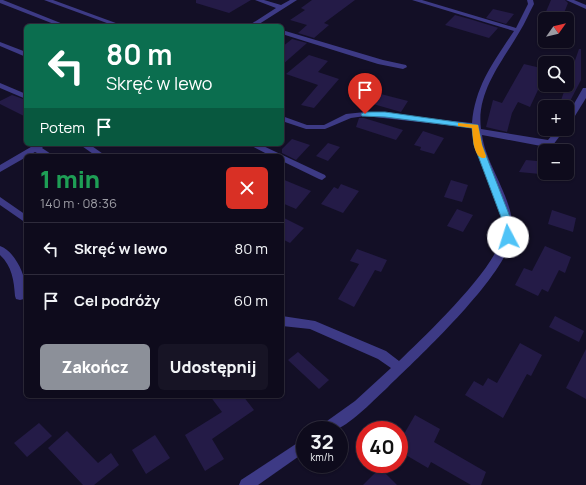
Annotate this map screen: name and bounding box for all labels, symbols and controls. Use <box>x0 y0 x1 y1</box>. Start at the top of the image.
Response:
north arrow <box>538 12 574 48</box>
map controls <box>538 12 574 180</box>
text: 80 m <box>106 35 172 73</box>
icon: left <box>40 40 92 92</box>
button: search <box>538 56 574 92</box>
text: Skręć w lewo <box>106 71 212 95</box>
pin <box>348 73 382 114</box>
icon: arrive <box>354 79 376 101</box>
button: + <box>538 100 574 136</box>
icon: arrive <box>93 116 115 138</box>
text: Potem <box>40 117 85 138</box>
button: − <box>538 144 574 180</box>
text: 1 min <box>40 162 100 195</box>
button: close <box>226 167 268 209</box>
text: 140 m · 08:36 <box>40 194 117 212</box>
position arrow <box>487 216 529 258</box>
icon: left <box>40 238 62 260</box>
text: Skręć w lewo <box>74 238 168 259</box>
text: 80 m <box>234 238 268 259</box>
icon: arrive <box>40 290 62 312</box>
text: Cel podróży <box>74 290 160 311</box>
text: 60 m <box>234 290 268 311</box>
button: Zakończ <box>40 344 150 390</box>
button: Udostępnij <box>158 344 268 390</box>
speed limit sign: 40 <box>356 421 408 473</box>
text: 32 <box>310 428 334 455</box>
text: km/h <box>310 450 334 464</box>

